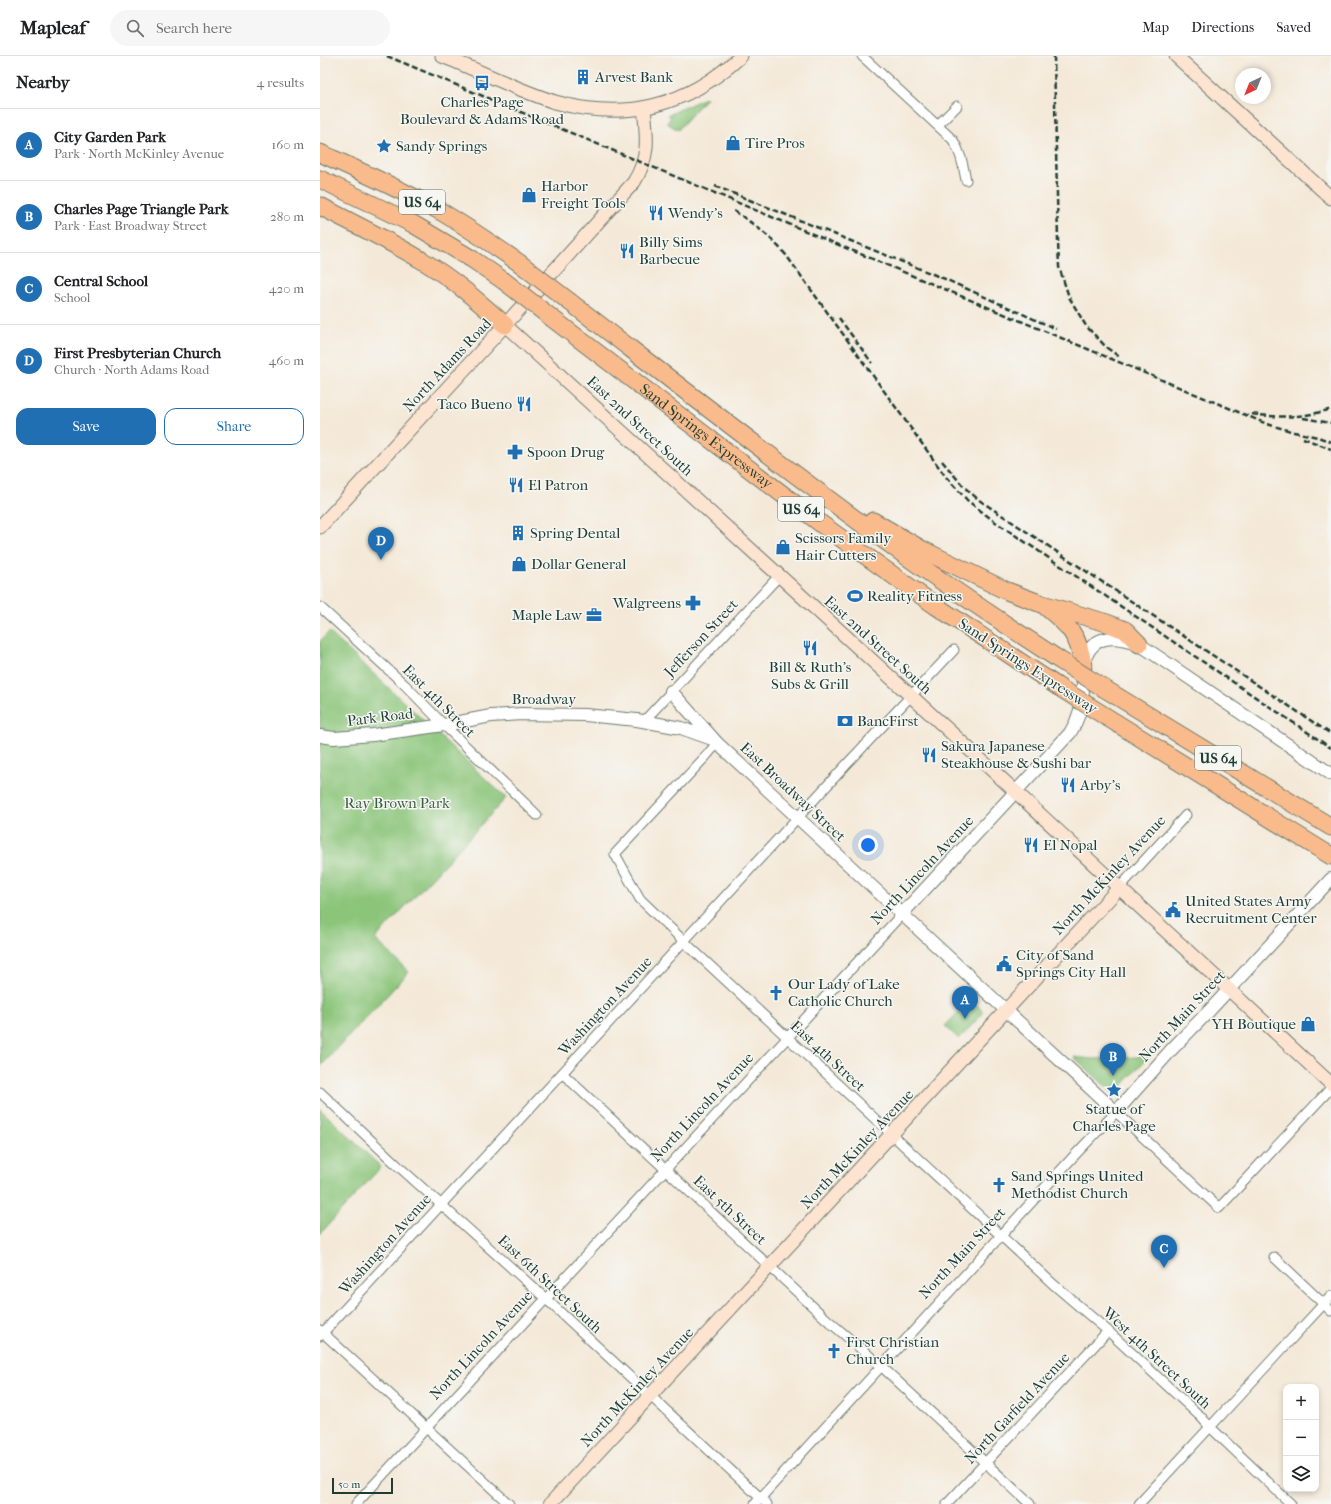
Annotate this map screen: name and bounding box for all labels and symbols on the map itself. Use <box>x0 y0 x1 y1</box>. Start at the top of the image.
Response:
building icon: Arvest Bank <box>574 68 592 86</box>
place label: Arvest Bank <box>594 68 673 86</box>
north arrow <box>1235 68 1271 104</box>
bus stop icon: Charles Page Boulevard & Adams Road <box>473 74 491 92</box>
place label: Charles Page Boulevard & Adams Road <box>400 93 565 128</box>
shop icon: Tire Pros <box>724 134 742 152</box>
place label: Tire Pros <box>745 134 805 152</box>
place icon: Sandy Springs <box>375 137 393 155</box>
place label: Sandy Springs <box>396 137 488 155</box>
place label: Harbor Freight Tools <box>541 177 626 212</box>
shop icon: Harbor Freight Tools <box>520 186 538 204</box>
road number: US 64 <box>399 190 445 214</box>
restaurant icon: Wendy's <box>647 204 665 222</box>
place label: Wendy's <box>667 204 723 222</box>
place label: Billy Sims Barbecue <box>639 233 703 268</box>
restaurant icon: Billy Sims Barbecue <box>618 242 636 260</box>
street label: North Adams Road <box>399 314 496 416</box>
street label: East 2nd Street South <box>583 372 697 480</box>
street label: Sand Springs Expressway <box>636 380 777 493</box>
place label: Taco Bueno <box>437 395 512 413</box>
restaurant icon: Taco Bueno <box>515 395 533 413</box>
pharmacy icon: Spoon Drug <box>506 443 524 461</box>
place label: Spoon Drug <box>527 443 605 461</box>
restaurant icon: El Patron <box>507 476 525 494</box>
place label: El Patron <box>528 476 589 494</box>
road number: US 64 <box>778 497 824 521</box>
building icon: Spring Dental <box>509 524 527 542</box>
place label: Spring Dental <box>530 524 620 542</box>
pin: D <box>368 527 394 560</box>
place label: Scissors Family Hair Cutters <box>795 529 892 564</box>
shop icon: Scissors Family Hair Cutters <box>774 538 792 556</box>
shop icon: Dollar General <box>510 555 528 573</box>
place label: Dollar General <box>531 555 626 573</box>
sports icon: Reality Fitness <box>846 587 864 605</box>
place label: Reality Fitness <box>867 587 962 605</box>
street label: East 2nd Street South <box>821 592 936 698</box>
place label: Walgreens <box>612 594 681 612</box>
pharmacy icon: Walgreens <box>684 594 702 612</box>
street label: Jefferson Street <box>660 595 742 681</box>
place label: Maple Law <box>512 606 583 624</box>
office icon: Maple Law <box>585 606 603 624</box>
street label: Sand Springs Expressway <box>955 614 1102 718</box>
restaurant icon: Bill & Ruth's Subs & Grill <box>801 639 819 657</box>
place label: Bill & Ruth's Subs & Grill <box>769 658 852 693</box>
street label: East 4th Street <box>399 661 480 742</box>
street label: Broadway <box>512 690 577 708</box>
street label: Park Road <box>346 704 415 730</box>
bank icon: BancFirst <box>836 712 854 730</box>
place label: BancFirst <box>857 712 919 730</box>
place label: Sakura Japanese Steakhouse & Sushi bar <box>941 737 1092 772</box>
street label: East Broadway Street <box>737 739 850 846</box>
restaurant icon: Sakura Japanese Steakhouse & Sushi bar <box>920 746 938 764</box>
road number: US 64 <box>1195 746 1241 770</box>
restaurant icon: Arby's <box>1059 776 1077 794</box>
place label: Arby's <box>1079 776 1121 794</box>
park label: Ray Brown Park <box>344 794 450 812</box>
street label: North Lincoln Avenue <box>867 811 978 928</box>
street label: North McKinley Avenue <box>1049 811 1170 939</box>
your location <box>858 835 878 855</box>
restaurant icon: El Nopal <box>1022 836 1040 854</box>
place label: El Nopal <box>1043 836 1097 854</box>
place label: United States Army Recruitment Center <box>1185 892 1317 927</box>
public building icon: United States Army Recruitment Center <box>1164 901 1182 919</box>
place label: City of Sand Springs City Hall <box>1016 946 1126 981</box>
street label: Washington Avenue <box>554 952 656 1060</box>
public building icon: City of Sand Springs City Hall <box>995 955 1013 973</box>
street label: North Main Street <box>1135 966 1229 1066</box>
place label: Our Lady of Lake Catholic Church <box>788 975 900 1010</box>
church icon: Our Lady of Lake Catholic Church <box>767 984 785 1002</box>
pin: A <box>952 986 978 1019</box>
place label: YH Boutique <box>1211 1015 1297 1033</box>
shop icon: YH Boutique <box>1299 1015 1317 1033</box>
street label: East 4th Street <box>787 1017 870 1096</box>
pin: B <box>1100 1043 1126 1076</box>
street label: North Lincoln Avenue <box>647 1048 758 1165</box>
place icon: Statue of Charles Page <box>1105 1081 1123 1099</box>
street label: North McKinley Avenue <box>797 1085 918 1213</box>
place label: Statue of Charles Page <box>1072 1100 1156 1135</box>
place label: Sand Springs United Methodist Church <box>1011 1167 1144 1202</box>
street label: East 5th Street <box>690 1172 771 1249</box>
church icon: Sand Springs United Methodist Church <box>990 1176 1008 1194</box>
street label: Washington Avenue <box>334 1190 435 1299</box>
street label: North Main Street <box>915 1203 1009 1303</box>
street label: East 6th Street South <box>494 1231 606 1337</box>
pin: C <box>1151 1235 1177 1268</box>
street label: North Lincoln Avenue <box>426 1286 537 1403</box>
street label: West 4th Street South <box>1098 1303 1215 1413</box>
street label: North McKinley Avenue <box>577 1323 698 1451</box>
place label: First Christian Church <box>846 1333 940 1368</box>
church icon: First Christian Church <box>825 1342 843 1360</box>
street label: North Garfield Avenue <box>961 1348 1074 1467</box>
scale bar <box>332 1476 393 1495</box>

